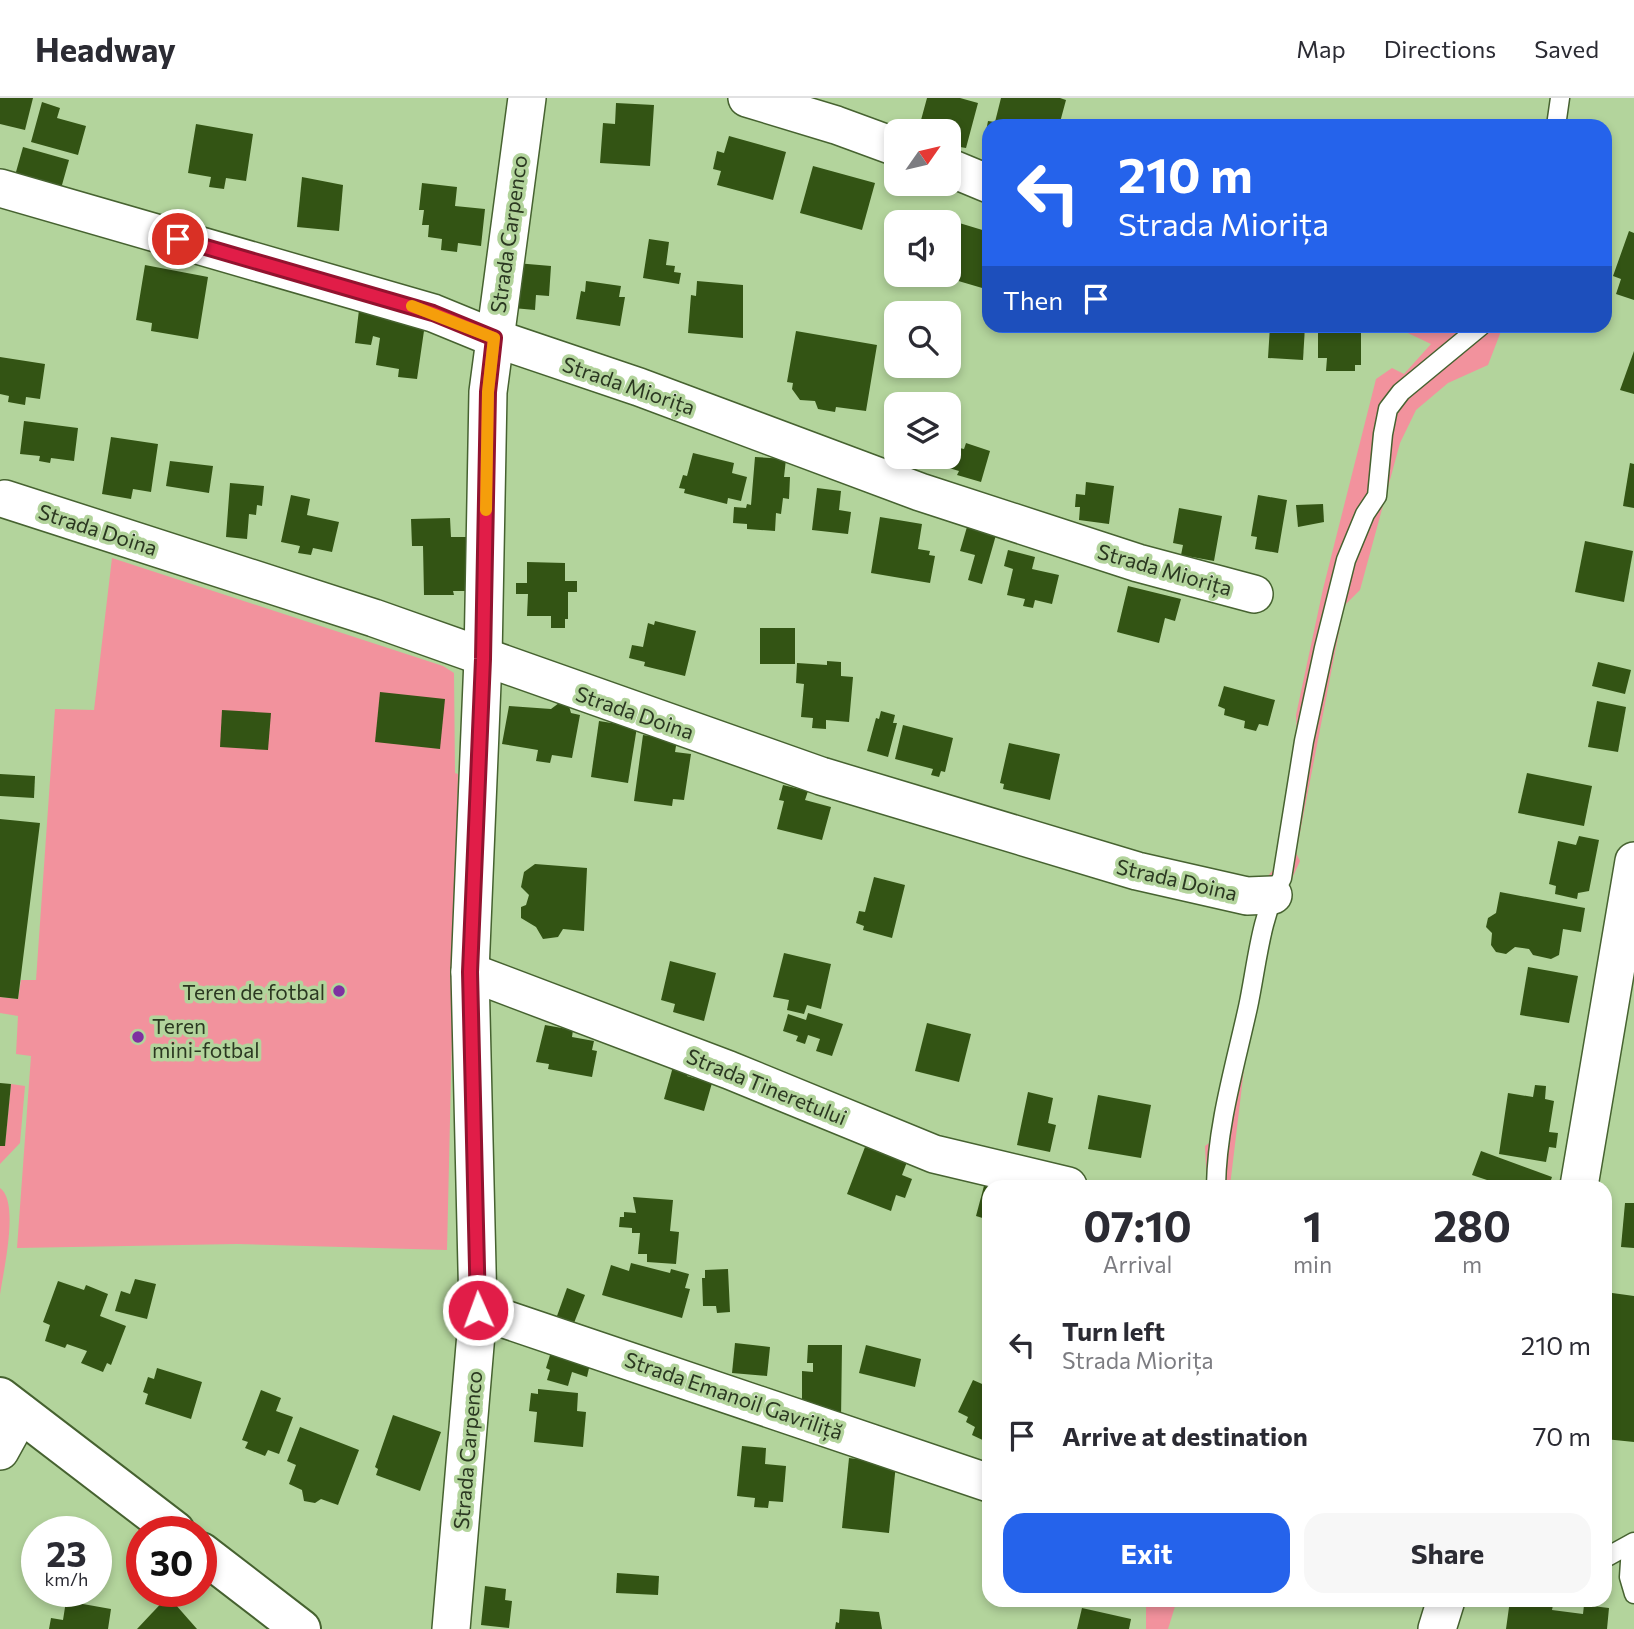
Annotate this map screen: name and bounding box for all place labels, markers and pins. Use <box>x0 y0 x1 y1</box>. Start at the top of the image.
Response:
pin <box>148 209 208 269</box>
place label: Teren de fotbal <box>182 979 325 1004</box>
marker: Teren de fotbal <box>331 983 347 999</box>
place label: Teren mini-fotbal <box>152 1013 260 1062</box>
marker: Teren mini-fotbal <box>130 1029 146 1045</box>

